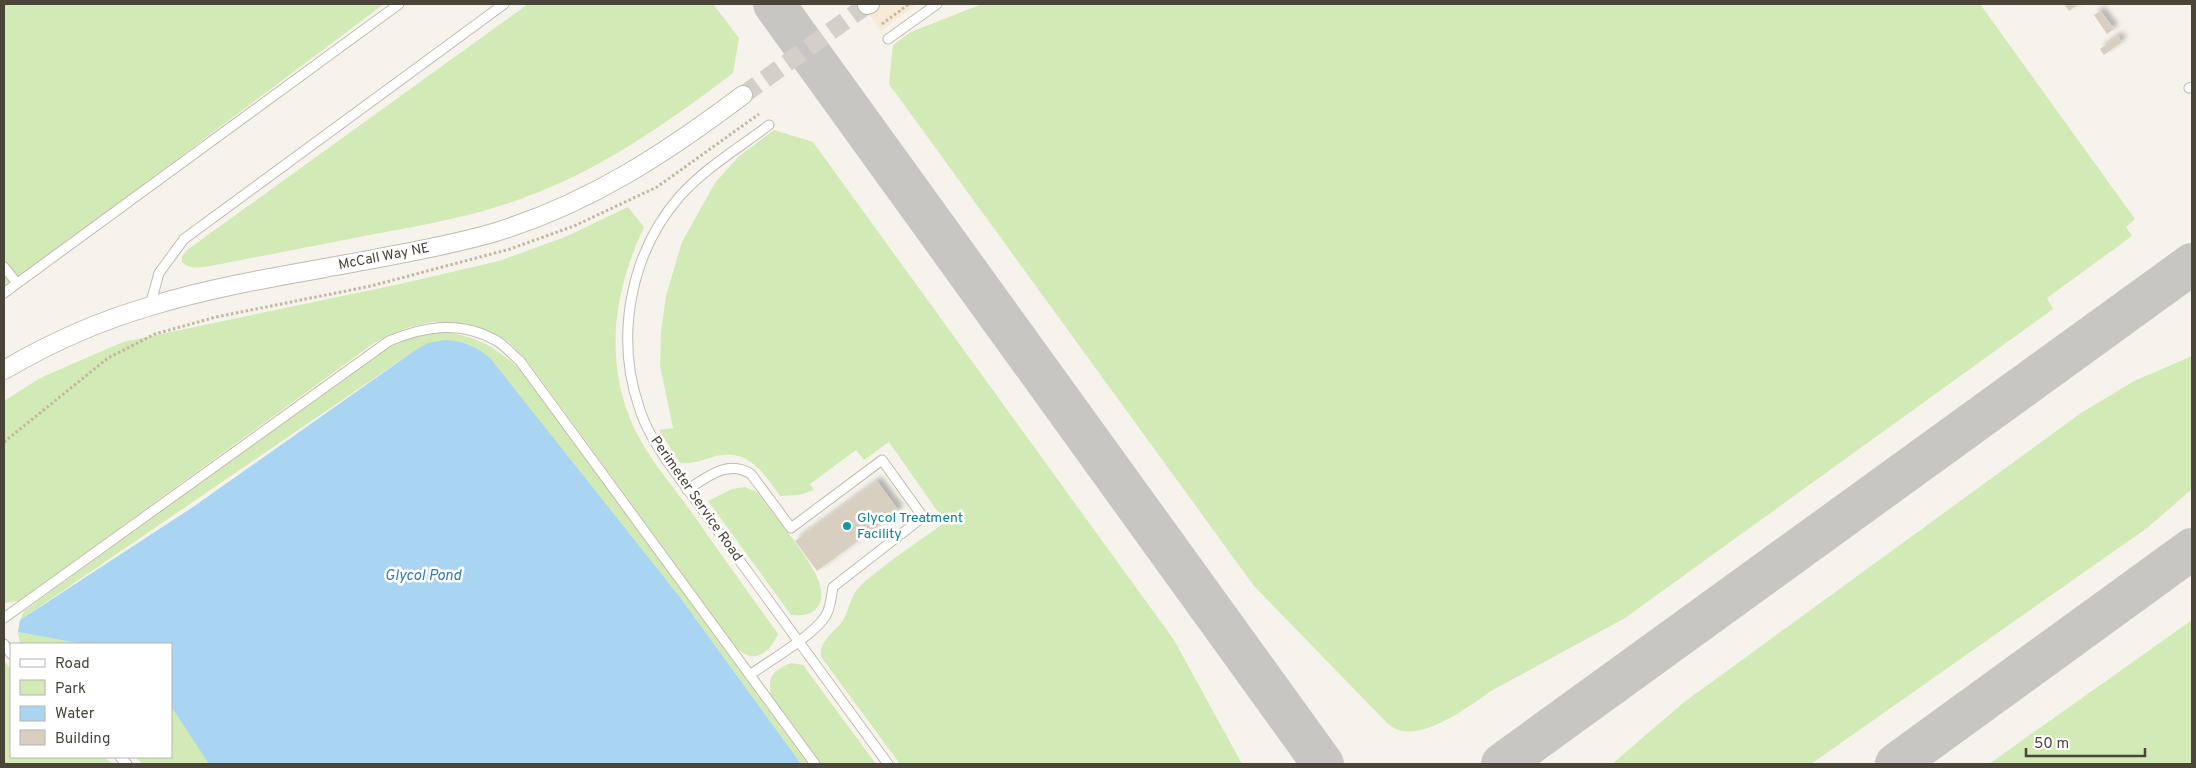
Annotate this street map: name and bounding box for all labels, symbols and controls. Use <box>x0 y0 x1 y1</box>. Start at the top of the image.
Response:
street label: McCall Way NE <box>337 240 431 274</box>
street label: Perimeter Service Road <box>646 433 746 565</box>
place label: Glycol Treatment Facility <box>857 510 963 543</box>
marker: Glycol Treatment Facility <box>841 520 853 532</box>
water label: Glycol Pond <box>385 567 462 586</box>
legend <box>10 643 172 758</box>
text: Road <box>55 655 90 674</box>
text: Park <box>55 680 86 699</box>
text: Water <box>55 705 95 724</box>
scale bar <box>2026 726 2145 758</box>
text: Building <box>55 730 110 749</box>
text: 50 m <box>2034 735 2069 754</box>

